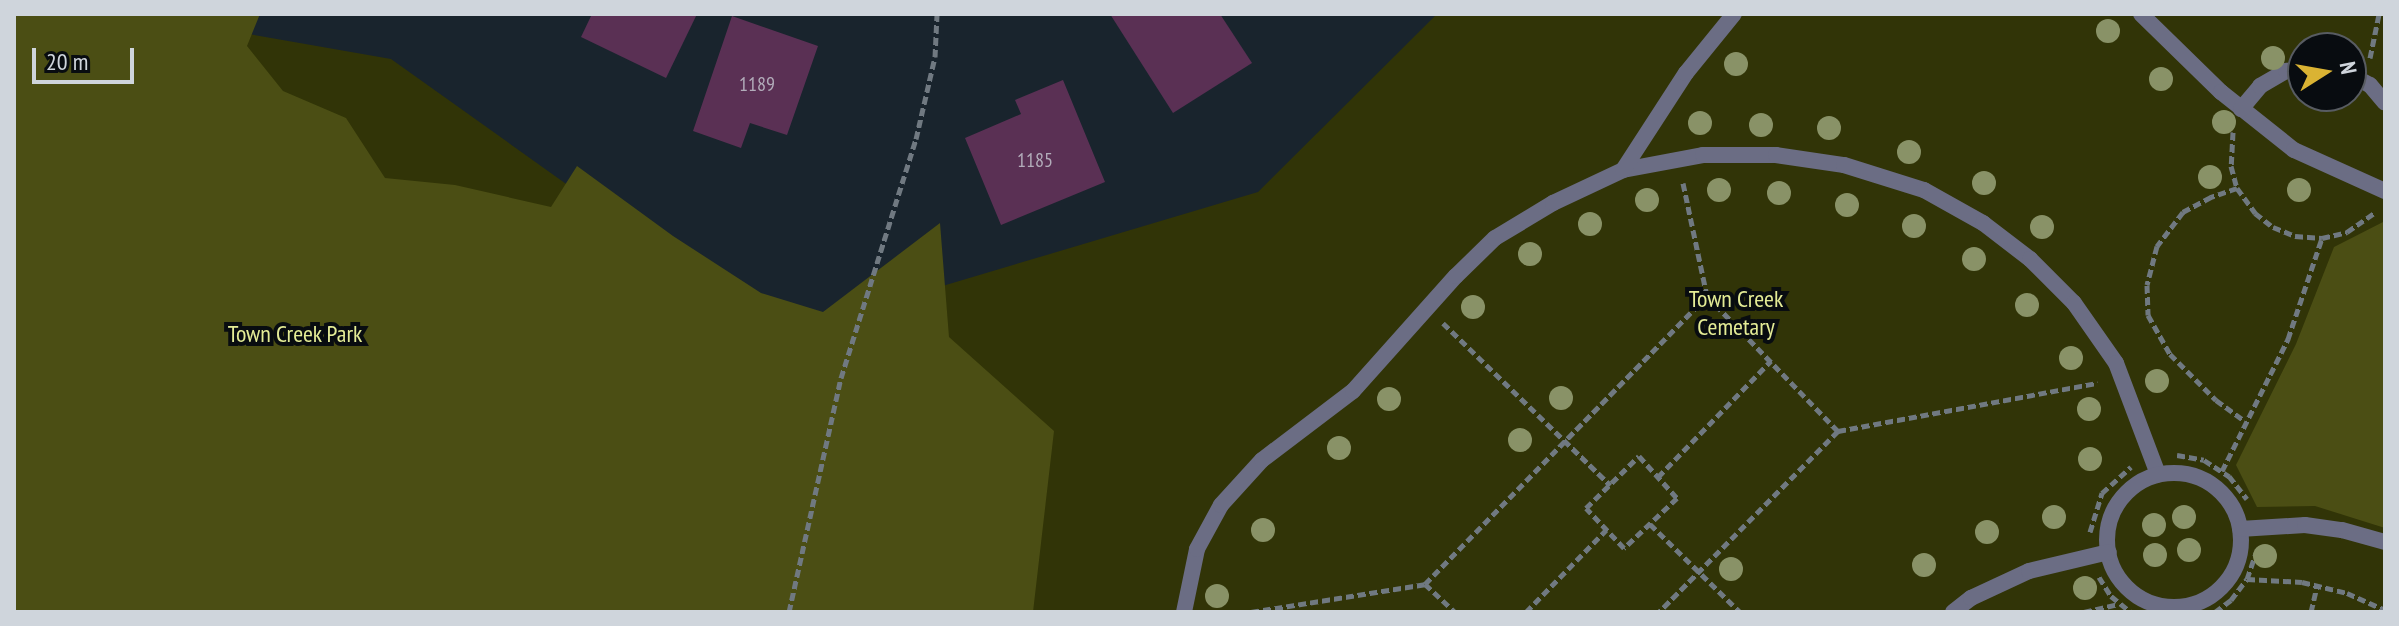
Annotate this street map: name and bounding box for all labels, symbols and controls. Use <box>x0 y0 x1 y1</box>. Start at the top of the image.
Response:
scale bar <box>36 32 138 82</box>
north arrow <box>2287 32 2367 112</box>
text: 20 m <box>46 46 88 77</box>
text: N <box>2334 59 2363 76</box>
house number: 1189 <box>739 72 775 96</box>
house number: 1185 <box>1017 148 1053 172</box>
park label: Town Creek Cemetary <box>1689 285 1783 341</box>
park label: Town Creek Park <box>227 320 363 348</box>

